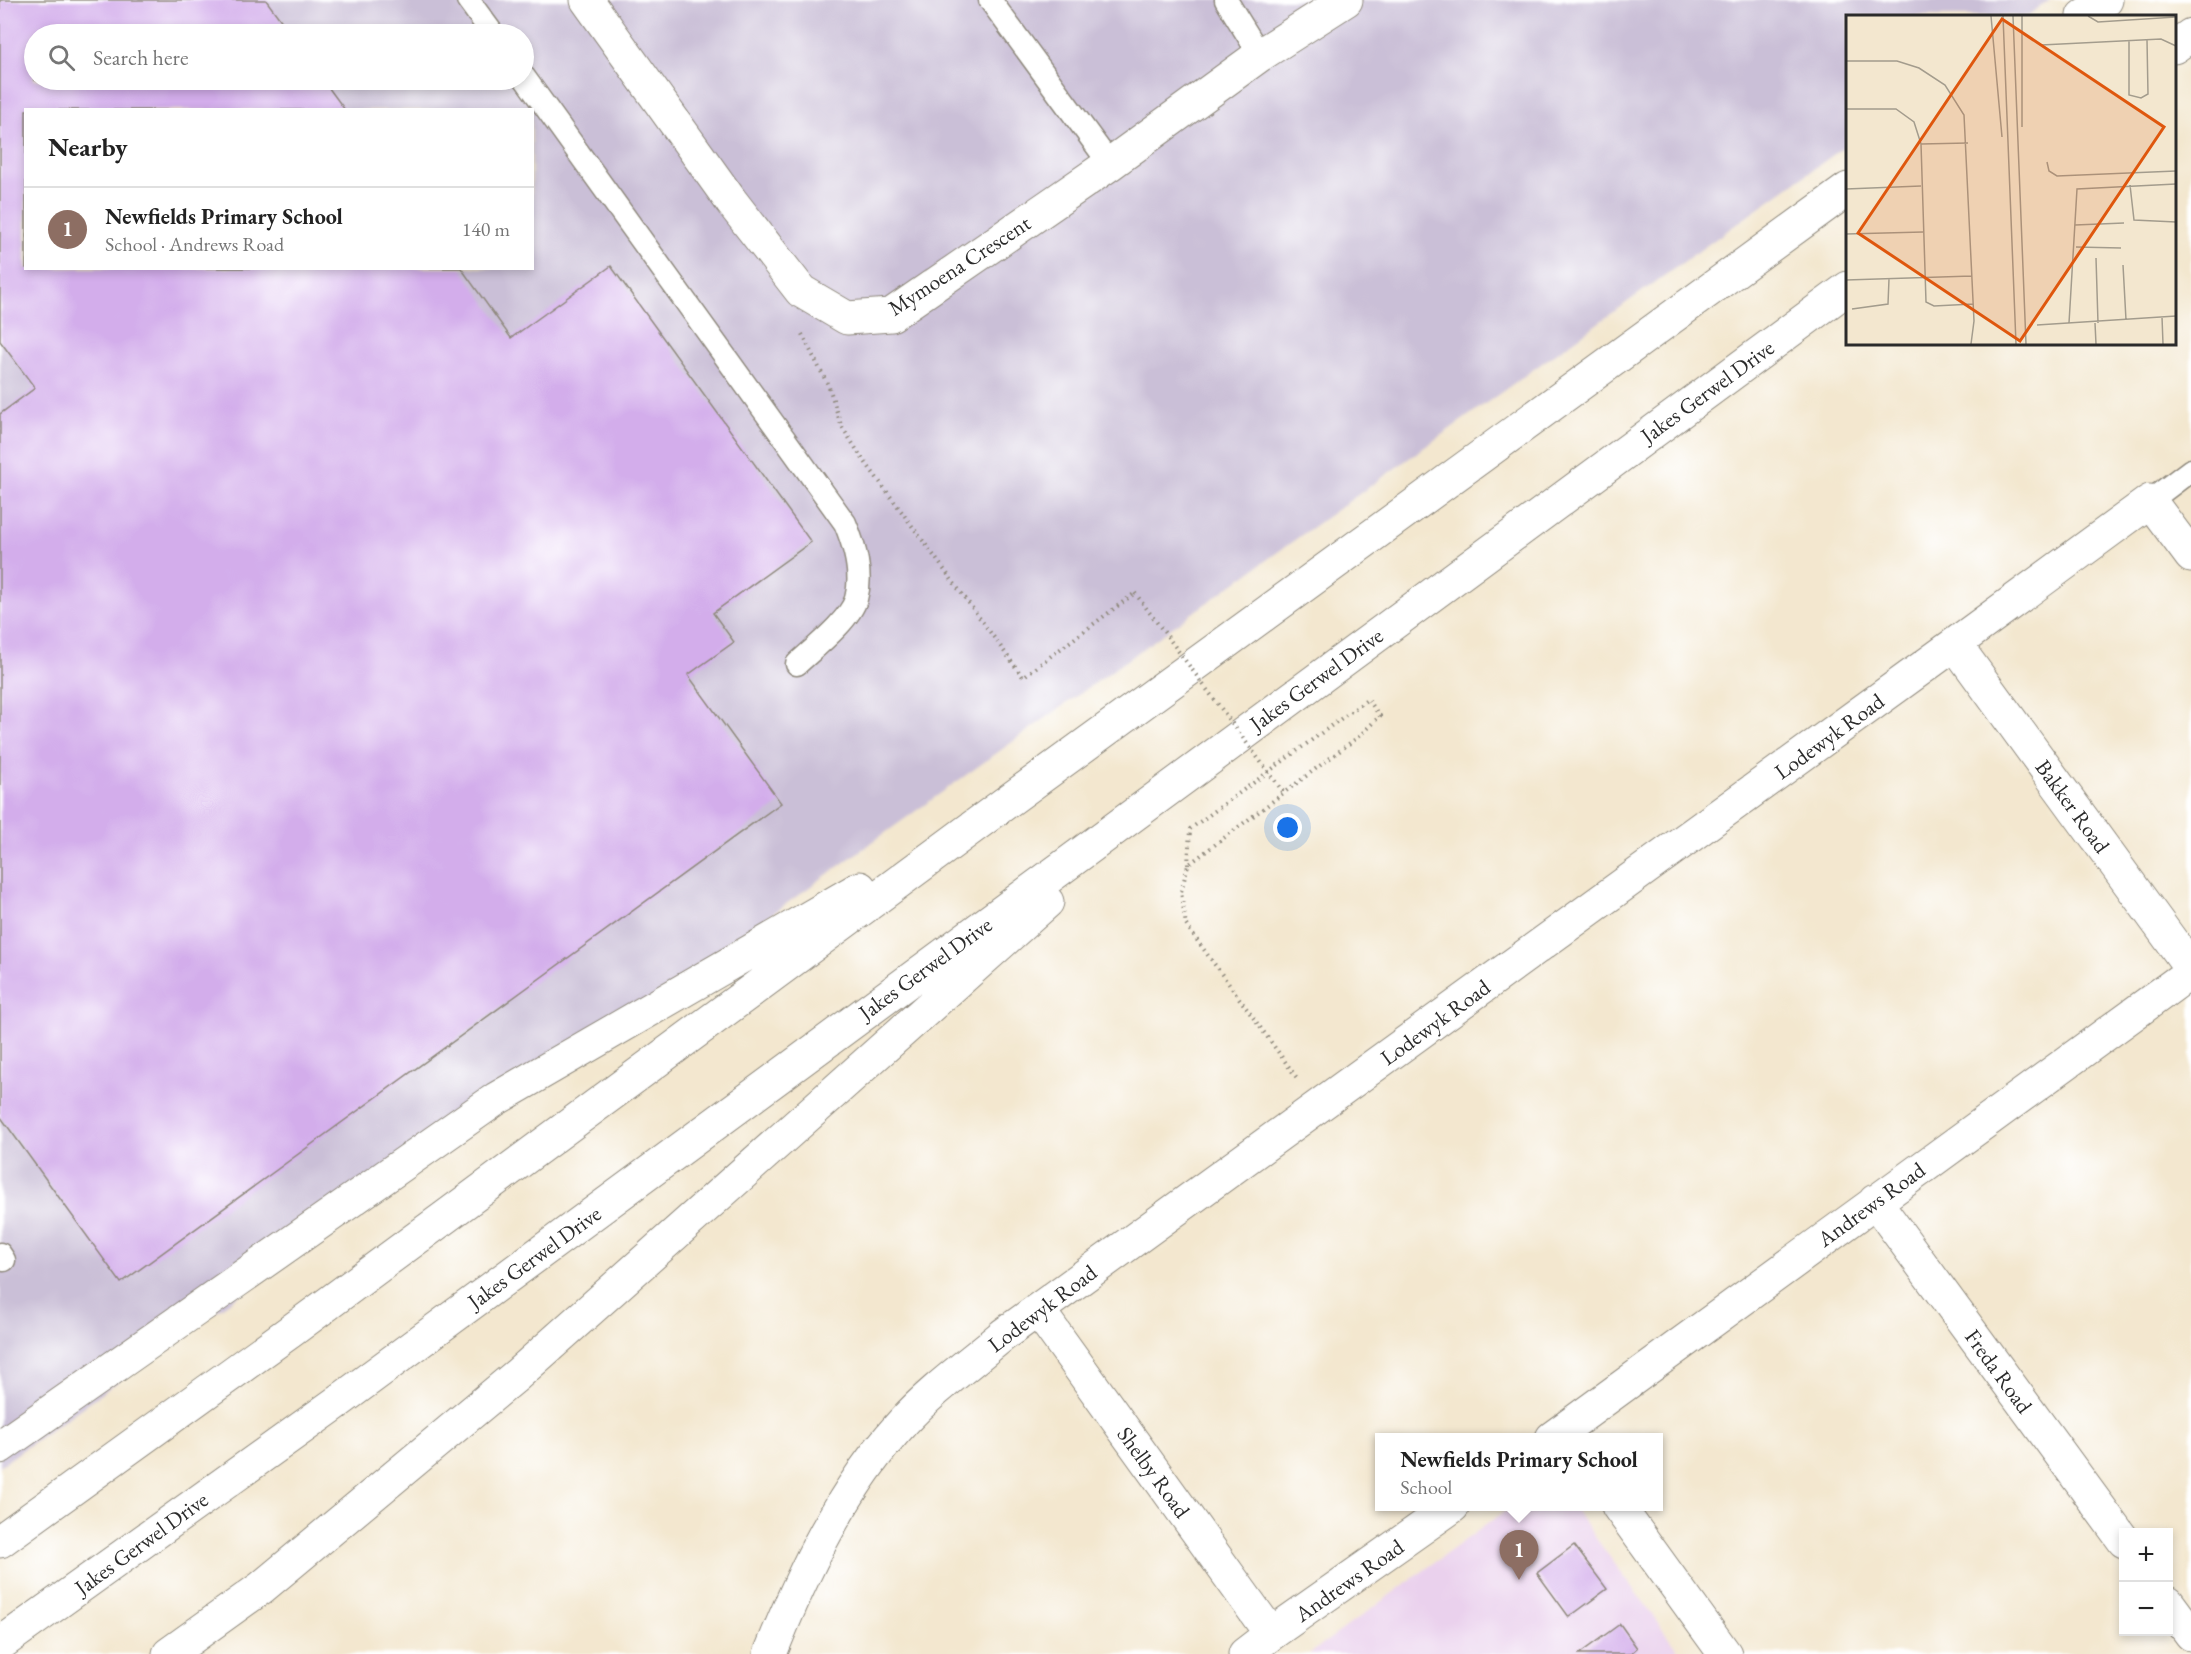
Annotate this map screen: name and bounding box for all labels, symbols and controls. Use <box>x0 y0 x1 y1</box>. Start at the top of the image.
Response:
inset map <box>1846 15 2176 345</box>
search box <box>24 24 534 90</box>
icon: search <box>45 41 78 74</box>
text: Search here <box>93 43 188 72</box>
text: Nearby <box>48 130 128 164</box>
text: Newfields Primary School <box>105 202 343 231</box>
street label: Mymoena Crescent <box>883 208 1036 322</box>
text: 1 <box>62 216 73 242</box>
text: 140 m <box>462 216 510 242</box>
text: School · Andrews Road <box>105 231 284 257</box>
street label: Jakes Gerwel Drive <box>1633 333 1780 451</box>
street label: Jakes Gerwel Drive <box>1242 621 1389 739</box>
street label: Lodewyk Road <box>1769 686 1891 786</box>
street label: Bakker Road <box>2029 754 2117 859</box>
your location <box>1273 813 1302 842</box>
street label: Jakes Gerwel Drive <box>851 910 998 1028</box>
street label: Lodewyk Road <box>1375 972 1497 1072</box>
street label: Andrews Road <box>1811 1155 1932 1254</box>
street label: Jakes Gerwel Drive <box>460 1199 607 1317</box>
street label: Lodewyk Road <box>982 1258 1103 1359</box>
street label: Freda Road <box>1958 1323 2039 1420</box>
street label: Shelby Road <box>1111 1421 1197 1525</box>
popup <box>1375 1433 1663 1511</box>
text: Newfields Primary School <box>1400 1445 1638 1474</box>
text: School <box>1400 1474 1452 1500</box>
street label: Jakes Gerwel Drive <box>67 1485 214 1603</box>
map controls <box>2119 1528 2173 1636</box>
button: + <box>2119 1528 2173 1582</box>
pin: 1 <box>1500 1530 1538 1580</box>
street label: Andrews Road <box>1288 1532 1410 1629</box>
button: − <box>2119 1582 2173 1636</box>

